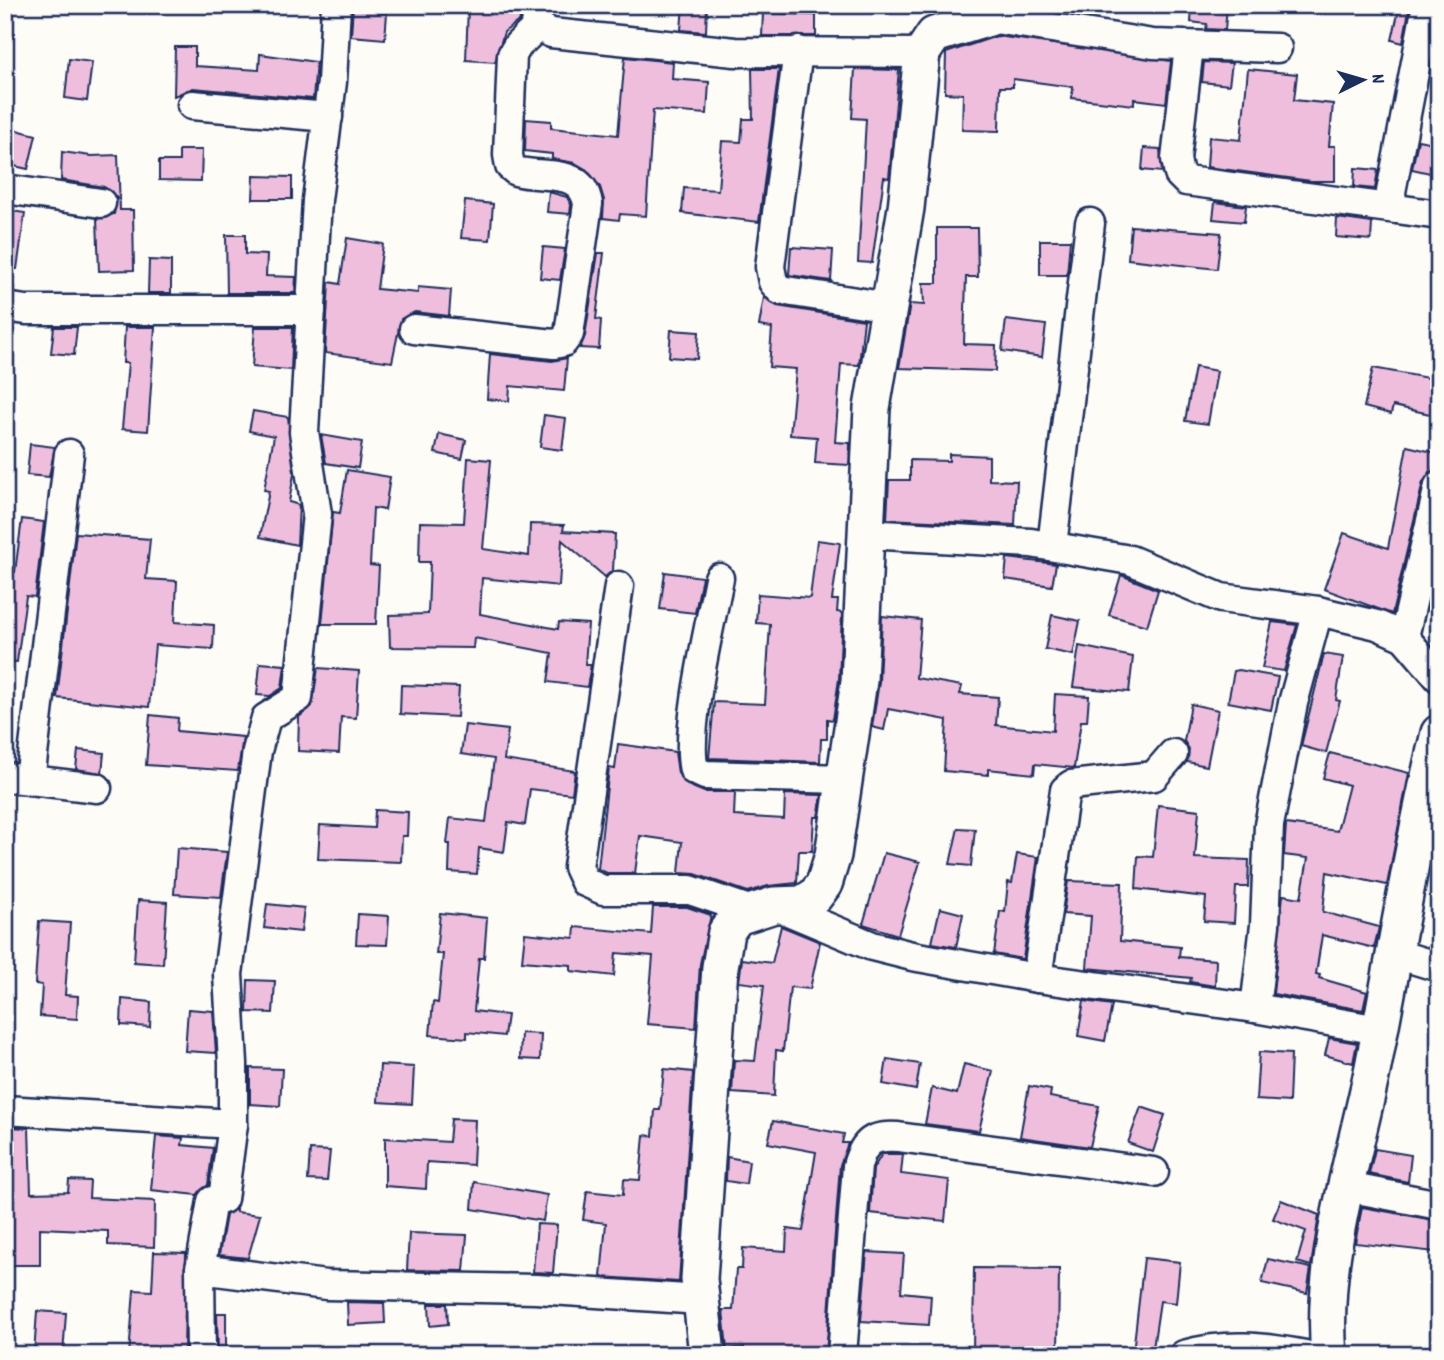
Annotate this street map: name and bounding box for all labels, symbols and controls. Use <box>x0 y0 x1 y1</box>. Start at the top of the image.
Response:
north arrow <box>1328 46 1398 116</box>
text: N <box>1363 73 1390 85</box>

